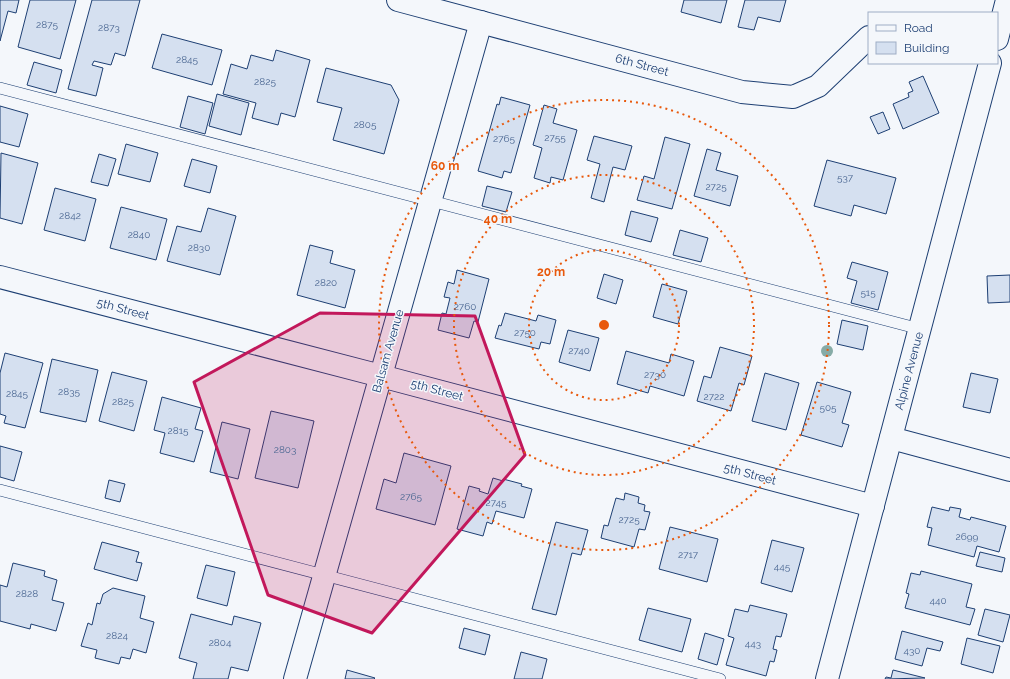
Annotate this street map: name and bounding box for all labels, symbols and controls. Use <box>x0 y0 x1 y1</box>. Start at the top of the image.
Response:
legend <box>868 12 998 64</box>
house number: 2875 <box>36 19 58 30</box>
text: Road <box>904 21 933 35</box>
house number: 2873 <box>98 22 120 33</box>
text: Building <box>904 41 950 55</box>
street label: 6th Street <box>614 51 670 79</box>
house number: 2845 <box>176 54 199 65</box>
house number: 2825 <box>254 76 276 87</box>
house number: 2805 <box>354 119 377 130</box>
house number: 2755 <box>544 132 566 143</box>
house number: 2765 <box>493 133 516 144</box>
text: 60 m <box>431 159 459 173</box>
house number: 537 <box>837 172 854 183</box>
house number: 2725 <box>705 181 727 192</box>
house number: 2842 <box>59 210 81 221</box>
text: 40 m <box>484 212 512 226</box>
house number: 2840 <box>128 229 150 240</box>
house number: 2830 <box>188 242 210 253</box>
text: 20 m <box>537 265 565 279</box>
house number: 2820 <box>315 277 337 288</box>
house number: 515 <box>860 287 876 298</box>
street label: 5th Street <box>95 295 151 323</box>
house number: 2760 <box>454 301 476 312</box>
street label: Balsam Avenue <box>369 308 407 394</box>
centre of rings <box>597 318 611 332</box>
house number: 2750 <box>514 327 536 338</box>
street label: Alpine Avenue <box>892 330 926 412</box>
house number: 2740 <box>568 345 590 356</box>
house number: 2730 <box>644 369 666 380</box>
street label: 5th Street <box>409 376 465 404</box>
house number: 2835 <box>58 386 81 397</box>
house number: 2845 <box>6 388 29 399</box>
house number: 2722 <box>704 391 724 402</box>
house number: 2825 <box>112 396 134 407</box>
house number: 505 <box>819 402 837 413</box>
house number: 2815 <box>168 425 189 436</box>
house number: 2803 <box>274 444 296 455</box>
street label: 5th Street <box>722 460 778 488</box>
house number: 2765 <box>400 491 423 502</box>
house number: 2745 <box>486 497 507 508</box>
house number: 2725 <box>618 514 640 525</box>
house number: 2699 <box>956 531 979 542</box>
house number: 2717 <box>678 549 699 560</box>
house number: 445 <box>774 561 791 572</box>
house number: 2828 <box>16 588 38 599</box>
house number: 440 <box>929 595 947 606</box>
house number: 2824 <box>106 630 128 641</box>
house number: 2804 <box>209 637 232 648</box>
house number: 443 <box>745 638 761 649</box>
house number: 430 <box>904 645 920 656</box>

